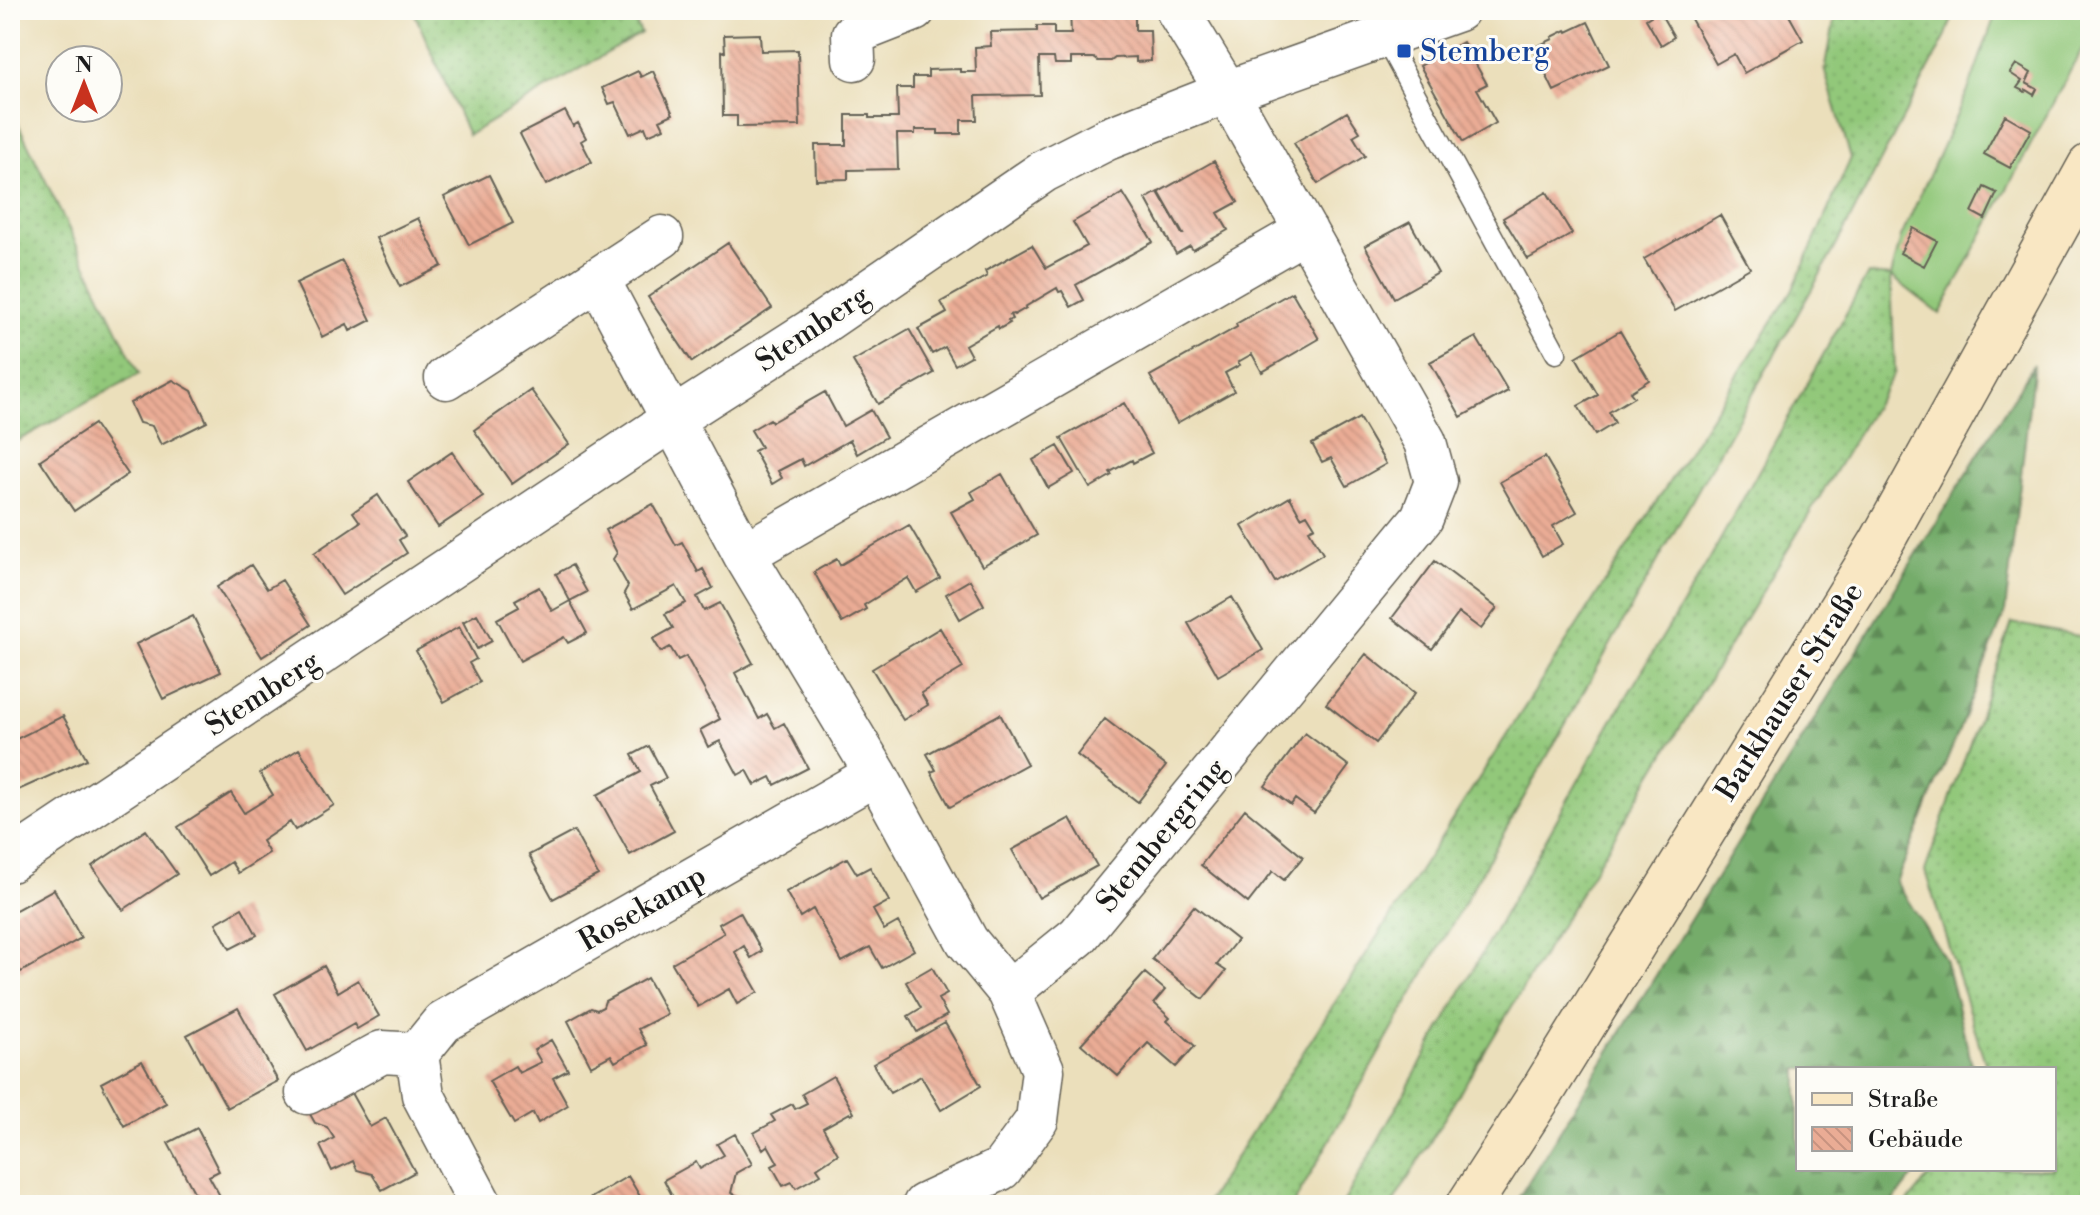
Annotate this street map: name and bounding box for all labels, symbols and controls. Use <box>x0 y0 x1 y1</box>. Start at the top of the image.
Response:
place label: Stemberg <box>1420 33 1550 71</box>
marker: Stemberg <box>1395 42 1413 60</box>
north arrow <box>44 44 124 124</box>
text: N <box>75 52 93 79</box>
street label: Stemberg <box>748 277 877 381</box>
street label: Barkhauser Straße <box>1707 575 1872 808</box>
street label: Stemberg <box>198 642 328 745</box>
street label: Stembergring <box>1088 751 1236 920</box>
street label: Rosekamp <box>572 857 713 961</box>
legend <box>1796 1067 2056 1171</box>
text: Straße <box>1868 1085 1938 1115</box>
text: Gebäude <box>1868 1125 1963 1155</box>

